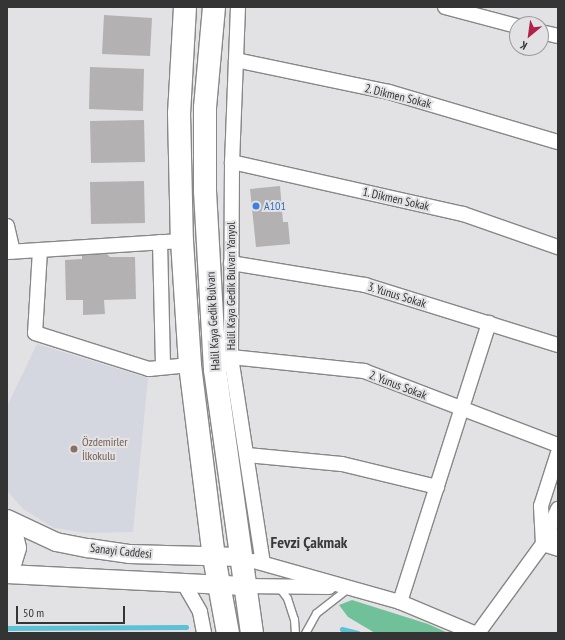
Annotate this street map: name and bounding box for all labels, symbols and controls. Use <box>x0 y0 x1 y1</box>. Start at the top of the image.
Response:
north arrow <box>509 16 549 56</box>
text: K <box>518 38 530 53</box>
street label: 2. Dikmen Sokak <box>363 81 433 111</box>
street label: 1. Dikmen Sokak <box>361 184 431 214</box>
place label: A101 <box>264 199 286 213</box>
marker: A101 <box>251 201 261 211</box>
street label: Halil Kaya Gedik Bulvarı Yanyol <box>224 221 238 351</box>
street label: Halil Kaya Gedik Bulvarı <box>203 271 223 371</box>
street label: 3. Yunus Sokak <box>365 279 429 311</box>
street label: 2. Yunus Sokak <box>367 367 429 403</box>
place label: Özdemirler İlkokulu <box>82 435 128 463</box>
marker: Özdemirler İlkokulu <box>69 444 79 454</box>
district label: Fevzi Çakmak <box>271 532 347 552</box>
street label: Sanayi Caddesi <box>90 541 152 561</box>
scale bar <box>18 598 127 624</box>
text: 50 m <box>23 605 44 620</box>

